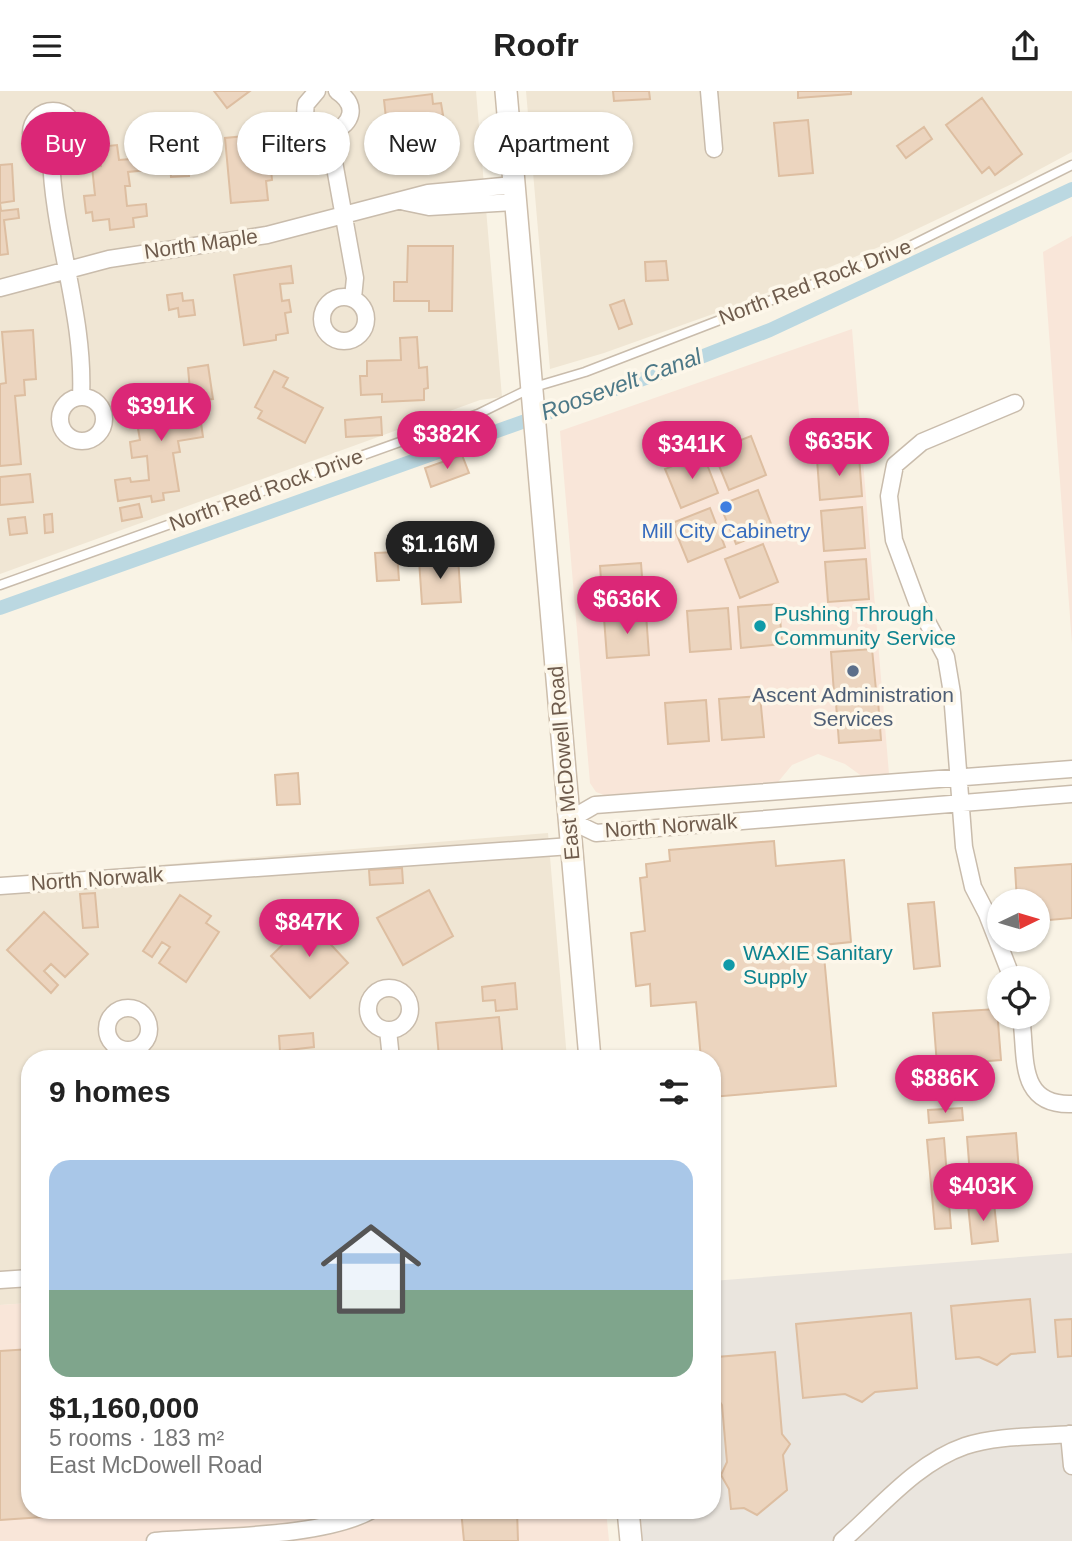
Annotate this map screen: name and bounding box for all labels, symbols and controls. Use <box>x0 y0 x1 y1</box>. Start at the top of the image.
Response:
icon: menu <box>28 27 66 65</box>
text: Roofr <box>493 27 579 63</box>
icon: share <box>1006 27 1044 65</box>
chip: Buy <box>21 112 110 175</box>
chip: Rent <box>124 112 223 175</box>
chip: Filters <box>237 112 350 175</box>
chip: New <box>364 112 460 175</box>
chip: Apartment <box>474 112 633 175</box>
street label: North Maple <box>143 224 259 263</box>
street label: North Red Rock Drive <box>715 234 914 329</box>
water label: Roosevelt Canal <box>537 343 706 425</box>
pin: $391K <box>112 383 210 443</box>
text: $391K <box>127 393 195 419</box>
pin: $382K <box>398 411 496 471</box>
pin: $635K <box>790 419 888 478</box>
text: $382K <box>413 421 481 447</box>
pin: $341K <box>643 421 741 481</box>
text: $635K <box>805 428 873 454</box>
text: $341K <box>658 431 726 457</box>
street label: North Red Rock Drive <box>166 444 366 535</box>
marker: Mill City Cabinetry <box>718 499 734 515</box>
place label: Mill City Cabinetry <box>641 519 811 542</box>
pin: $1.16M <box>383 521 497 581</box>
text: $1.16M <box>402 531 478 557</box>
pin: $636K <box>578 577 676 636</box>
text: $636K <box>593 586 661 612</box>
place label: Pushing Through Community Service <box>774 602 956 649</box>
marker: Pushing Through Community Service <box>752 618 768 634</box>
marker: Ascent Administration Services <box>845 663 861 679</box>
street label: East McDowell Road <box>544 665 583 861</box>
place label: Ascent Administration Services <box>752 683 954 730</box>
street label: North Norwalk <box>604 809 739 842</box>
street label: North Norwalk <box>30 862 165 895</box>
north arrow <box>987 889 1050 952</box>
map controls <box>987 889 1050 1029</box>
pin: $847K <box>260 899 358 959</box>
text: $847K <box>275 909 343 935</box>
place label: WAXIE Sanitary Supply <box>743 941 893 988</box>
marker: WAXIE Sanitary Supply <box>721 957 737 973</box>
button: locate <box>987 966 1050 1029</box>
pin: $886K <box>896 1055 994 1115</box>
text: $886K <box>911 1065 979 1091</box>
icon: filters <box>655 1073 693 1111</box>
text: 9 homes <box>49 1075 171 1108</box>
pin: $403K <box>934 1163 1032 1223</box>
text: $403K <box>949 1173 1017 1199</box>
icon: home <box>308 1206 434 1332</box>
text: $1,160,000 <box>49 1391 199 1424</box>
text: 5 rooms · 183 m² <box>49 1425 224 1451</box>
text: East McDowell Road <box>49 1452 262 1478</box>

